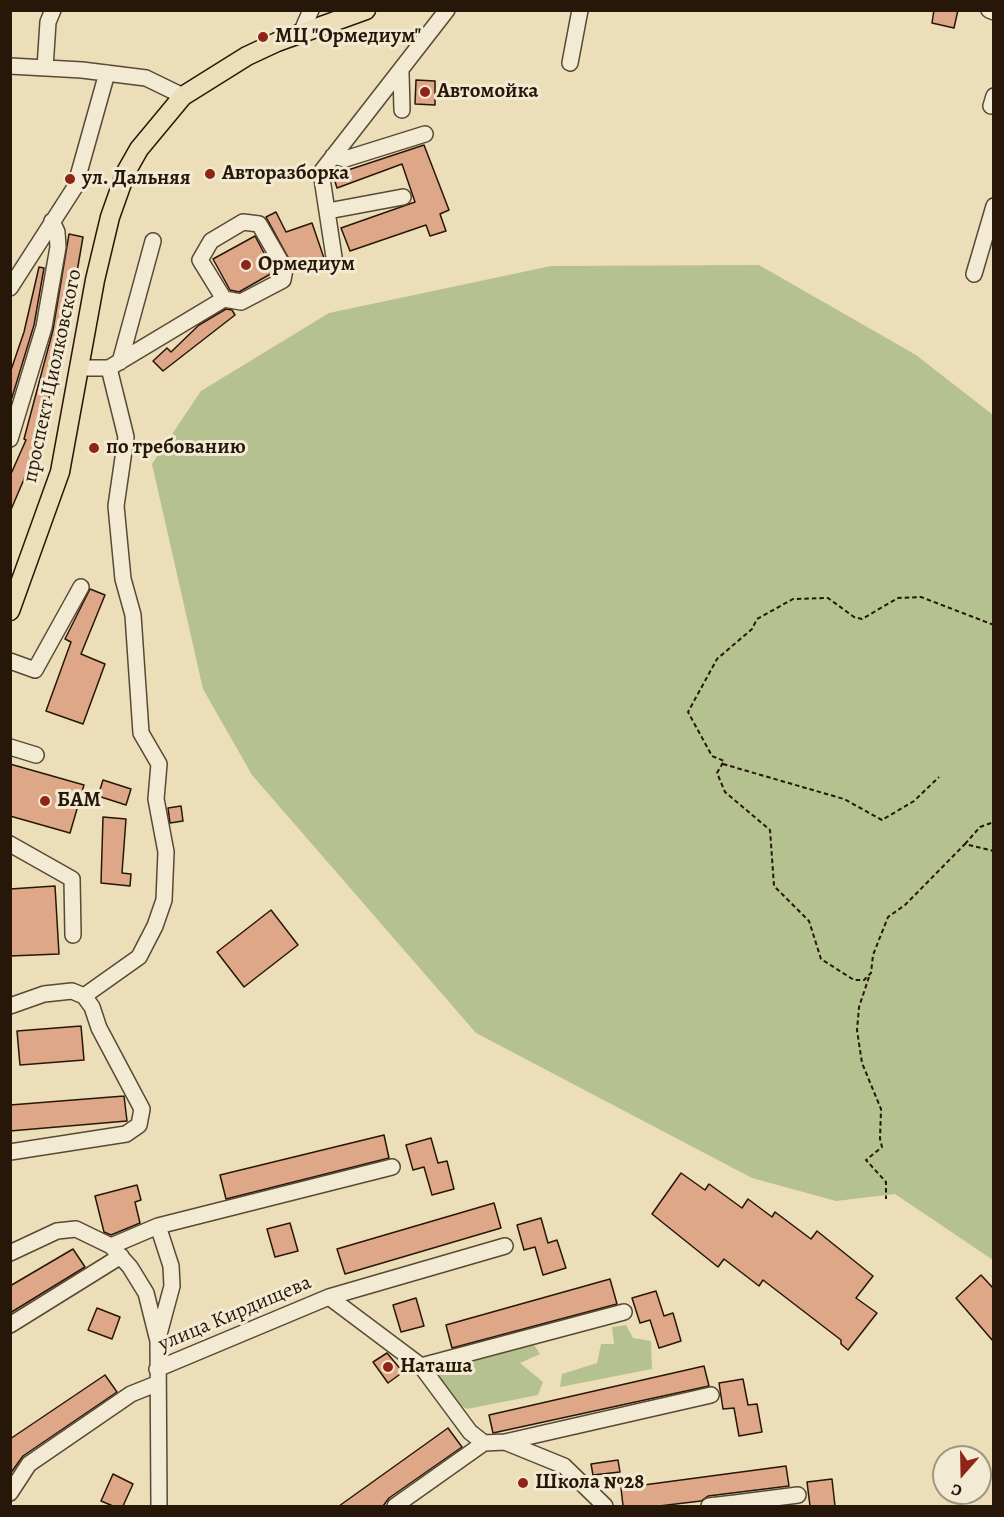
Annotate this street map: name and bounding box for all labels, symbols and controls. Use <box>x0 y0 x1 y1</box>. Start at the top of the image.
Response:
place label: МЦ "Ормедиум" <box>275 24 421 50</box>
marker: МЦ "Ормедиум" <box>256 30 270 44</box>
place label: Автомойка <box>437 79 538 105</box>
marker: Автомойка <box>418 85 432 99</box>
place label: Авторазборка <box>222 161 349 187</box>
place label: ул. Дальняя <box>82 166 191 192</box>
marker: Авторазборка <box>203 167 217 181</box>
marker: ул. Дальняя <box>63 172 77 186</box>
place label: Ормедиум <box>258 252 355 278</box>
marker: Ормедиум <box>239 258 253 272</box>
street label: проспект Циолковского <box>18 267 88 485</box>
place label: по требованию <box>106 435 246 461</box>
marker: по требованию <box>87 441 101 455</box>
place label: БАМ <box>57 788 101 814</box>
marker: БАМ <box>38 794 52 808</box>
street label: улица Кирдищева <box>155 1270 315 1358</box>
place label: Наташа <box>400 1354 472 1380</box>
marker: Наташа <box>381 1360 395 1374</box>
north arrow <box>932 1445 992 1505</box>
place label: Школа №28 <box>535 1470 644 1496</box>
marker: Школа №28 <box>516 1476 530 1490</box>
text: С <box>948 1478 965 1502</box>

